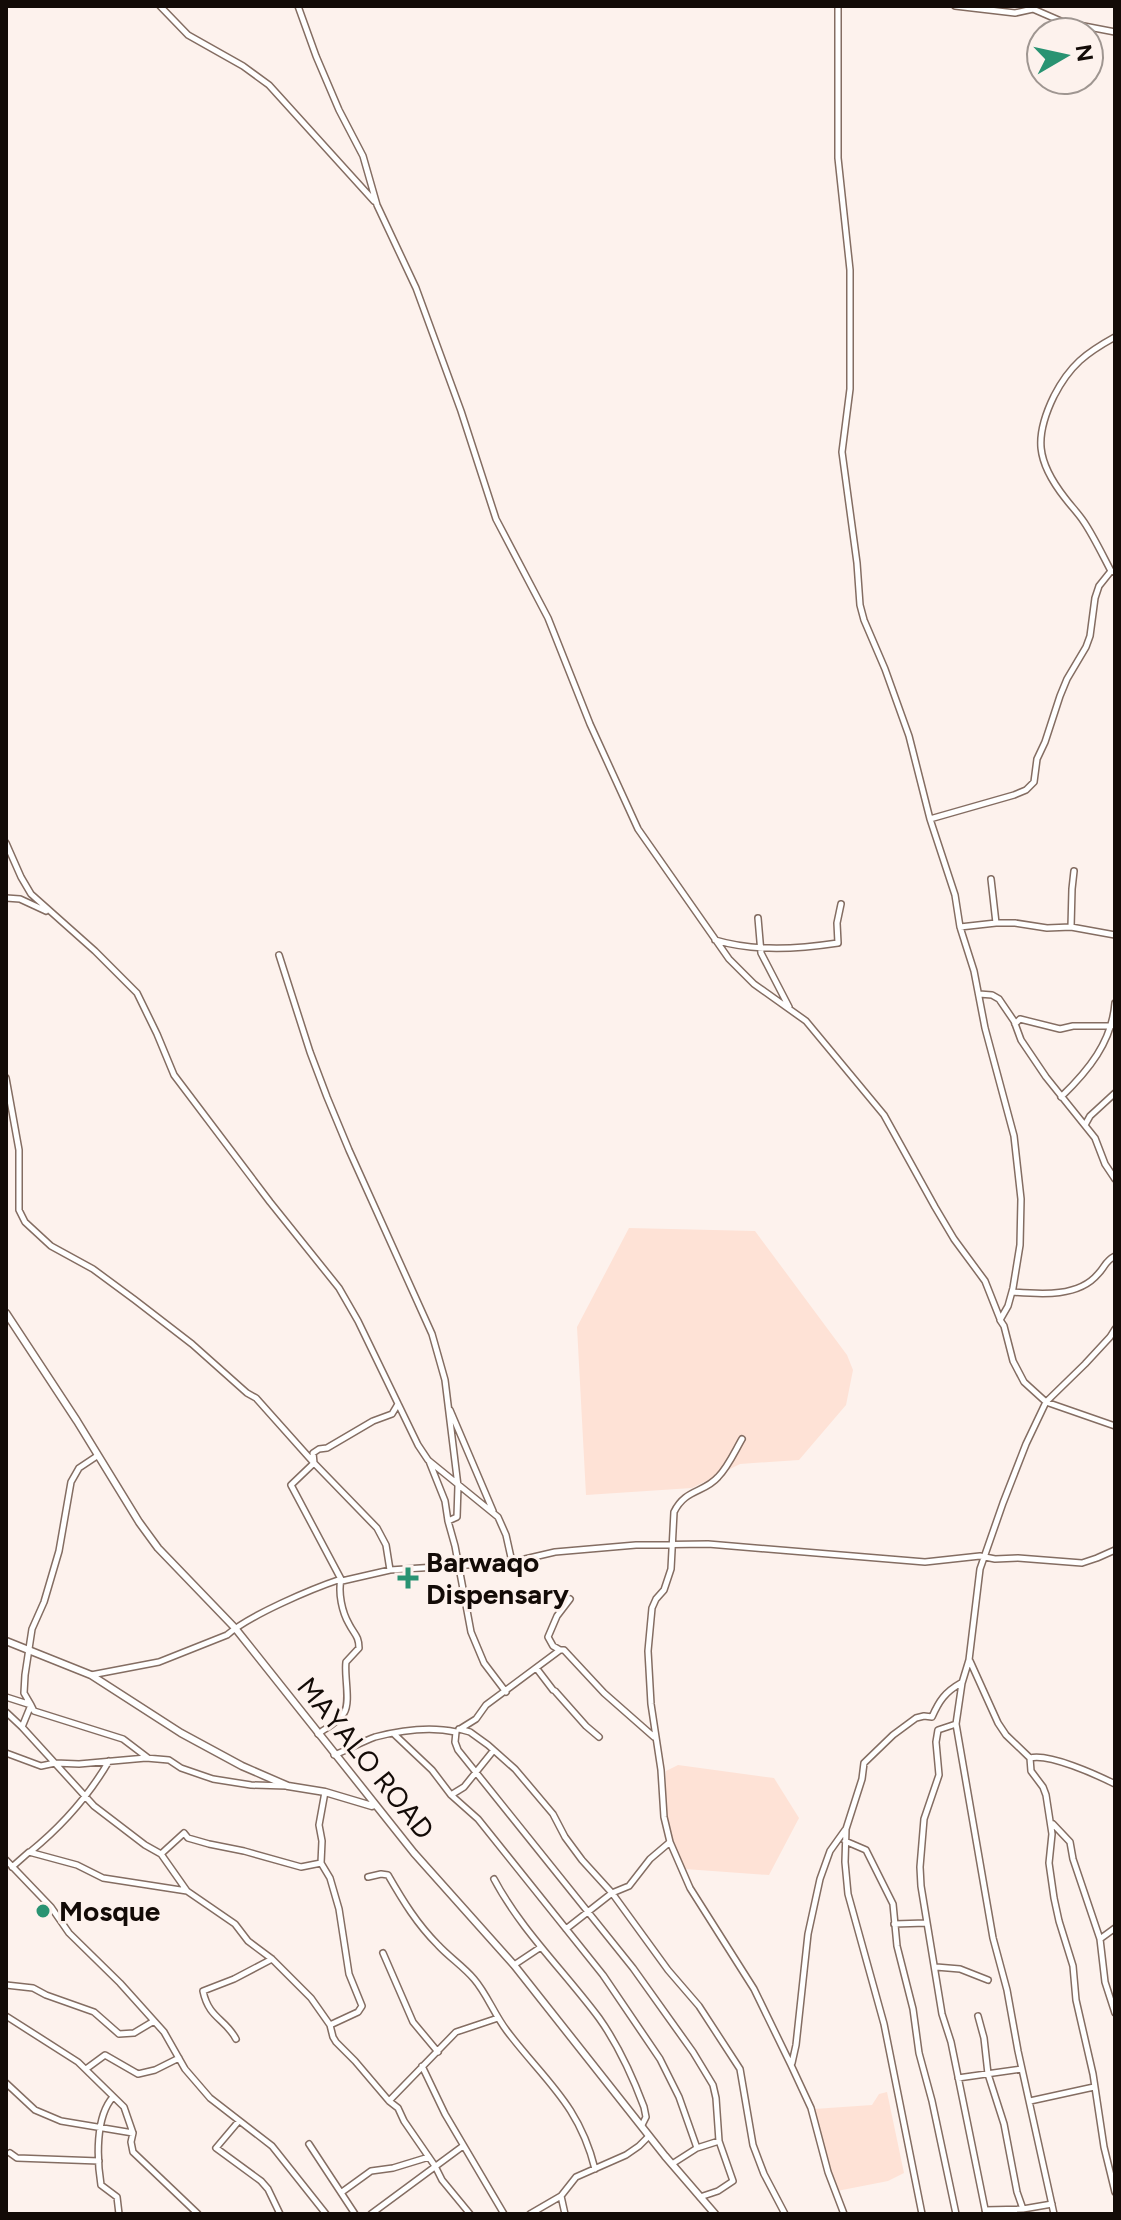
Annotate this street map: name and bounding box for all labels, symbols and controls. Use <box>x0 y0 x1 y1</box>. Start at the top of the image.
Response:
north arrow <box>1025 16 1105 96</box>
text: N <box>1070 42 1099 63</box>
place label: Barwaqo Dispensary <box>426 1545 570 1611</box>
marker: Barwaqo Dispensary <box>397 1567 419 1589</box>
street label: MAYALO ROAD <box>290 1670 442 1846</box>
place label: Mosque <box>59 1894 160 1928</box>
marker: Mosque <box>34 1902 52 1920</box>

